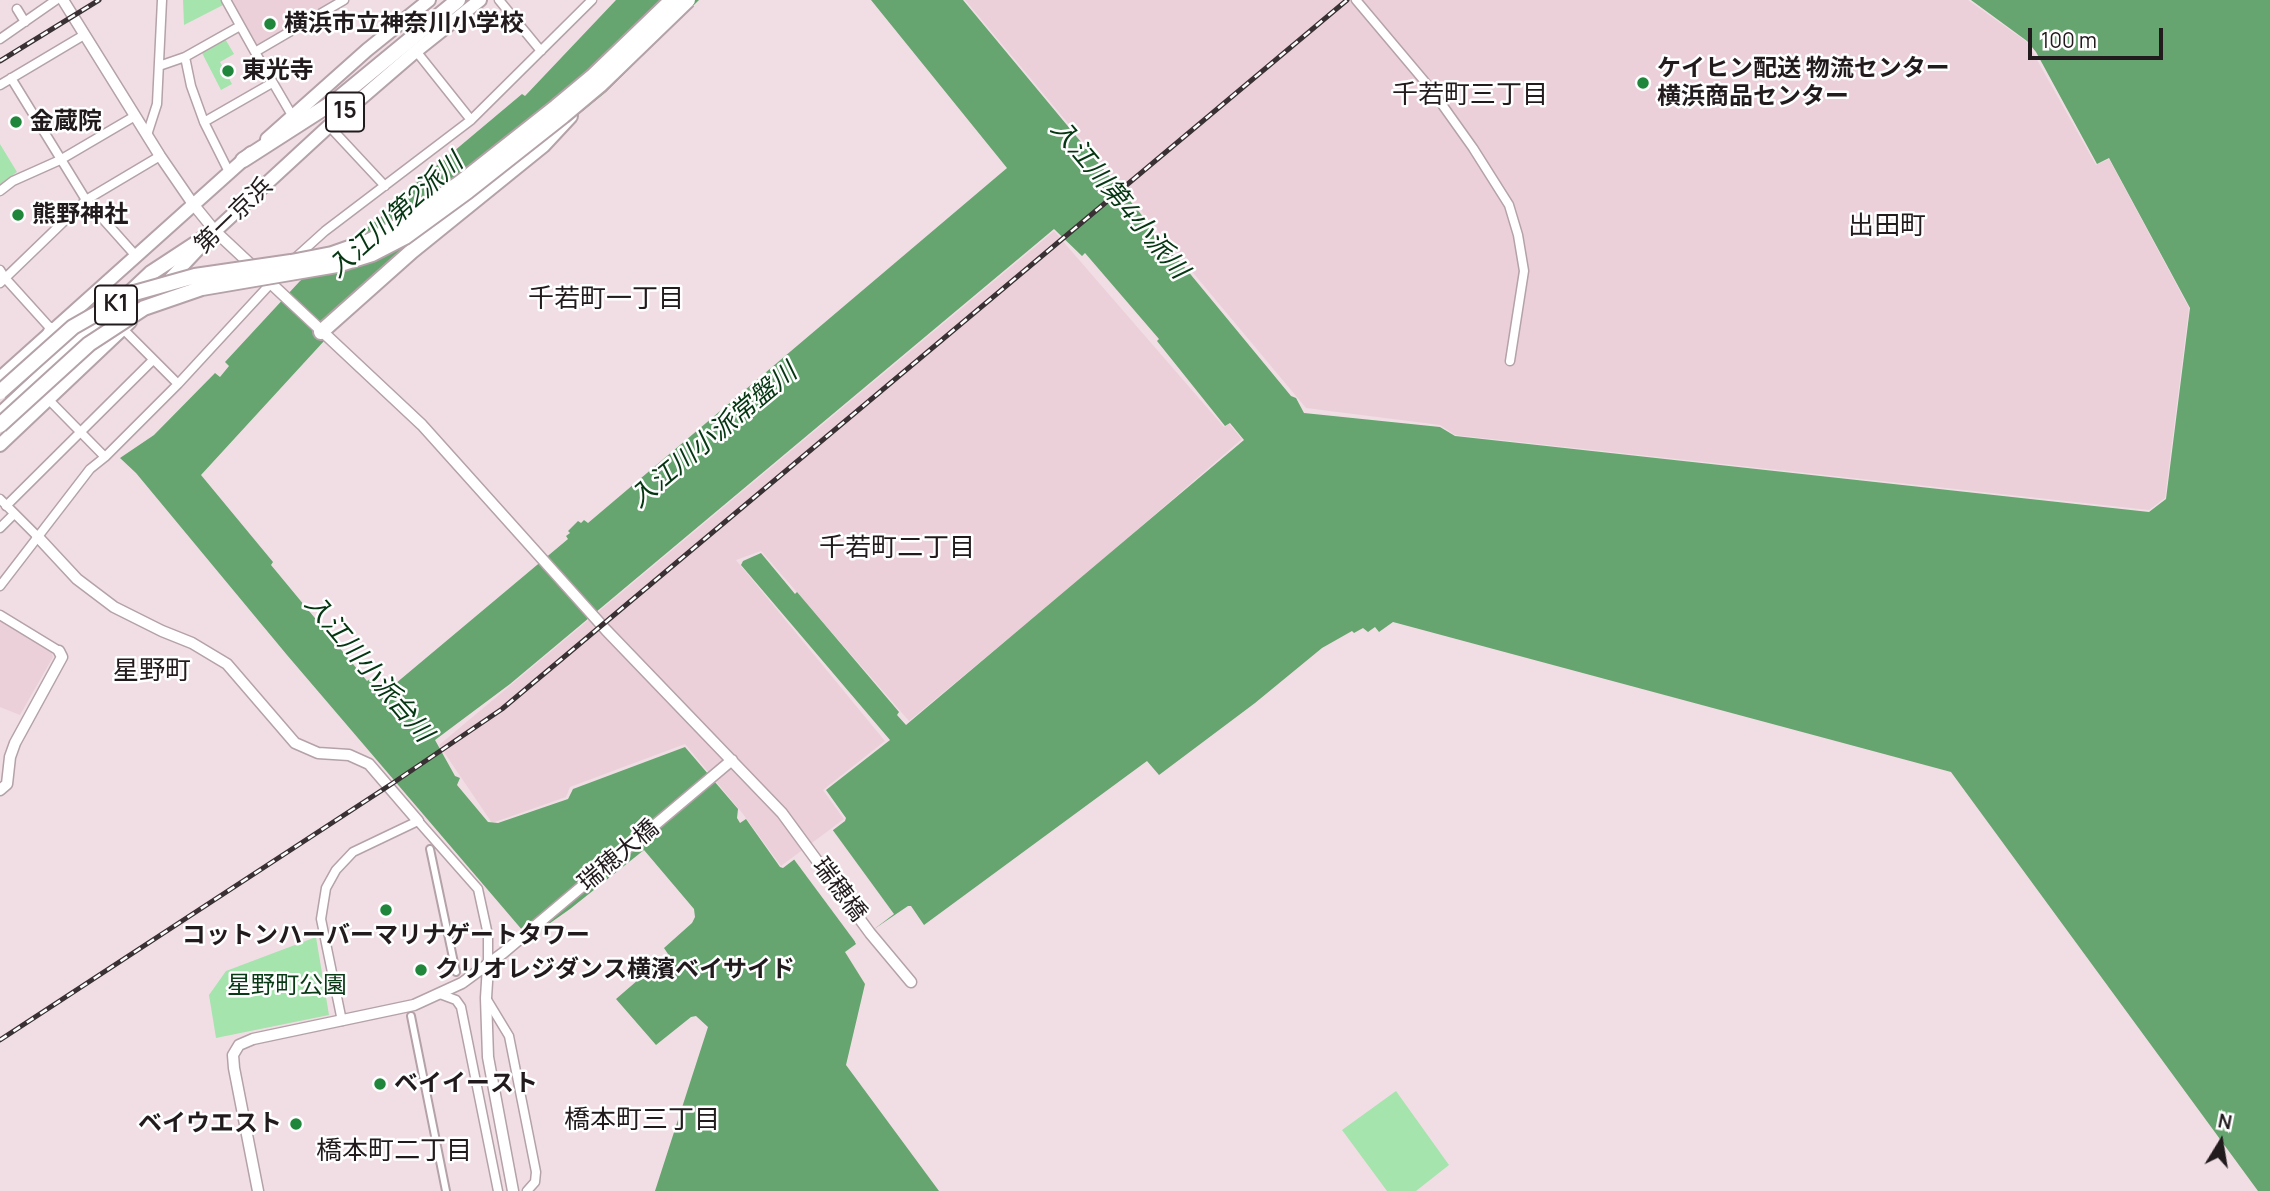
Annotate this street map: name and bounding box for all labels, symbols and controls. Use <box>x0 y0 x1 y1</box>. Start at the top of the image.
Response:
place label: 横浜市立神奈川小学校 <box>284 10 524 38</box>
scale bar <box>2032 14 2167 58</box>
marker: 横浜市立神奈川小学校 <box>262 16 278 32</box>
text: 100 m <box>2041 26 2097 54</box>
place label: ケイヒン配送 物流センター 横浜商品センター <box>1657 55 1950 111</box>
place label: 東光寺 <box>242 57 314 85</box>
marker: 東光寺 <box>220 63 236 79</box>
marker: ケイヒン配送 物流センター 横浜商品センター <box>1635 75 1651 91</box>
district label: 千若町三丁目 <box>1392 80 1548 112</box>
road number: 15 <box>326 92 364 132</box>
place label: 金蔵院 <box>30 108 102 136</box>
marker: 金蔵院 <box>8 114 24 130</box>
water label: 入江川第4小派川 <box>1044 114 1194 286</box>
water label: 入江川第2派川 <box>322 147 470 285</box>
street label: 第一京浜 <box>189 172 279 260</box>
place label: 熊野神社 <box>32 201 128 229</box>
marker: 熊野神社 <box>10 207 26 223</box>
district label: 出田町 <box>1848 211 1926 243</box>
district label: 千若町一丁目 <box>528 284 684 316</box>
road number: K1 <box>95 286 137 324</box>
water label: 入江川小派常盤川 <box>624 357 804 515</box>
district label: 千若町二丁目 <box>819 533 975 565</box>
water label: 入江川小派台川 <box>298 589 438 749</box>
district label: 星野町 <box>113 656 191 688</box>
street label: 瑞穂大橋 <box>573 814 665 898</box>
street label: 瑞穂橋 <box>806 853 872 927</box>
marker: コットンハーバーマリナゲートタワー <box>378 902 394 918</box>
place label: コットンハーバーマリナゲートタワー <box>182 922 590 950</box>
place label: クリオレジダンス横濱ベイサイド <box>435 956 795 984</box>
marker: クリオレジダンス横濱ベイサイド <box>413 962 429 978</box>
park label: 星野町公園 <box>227 972 347 1000</box>
place label: ベイイースト <box>394 1070 538 1098</box>
marker: ベイイースト <box>372 1076 388 1092</box>
district label: 橋本町三丁目 <box>564 1105 720 1137</box>
north arrow <box>2186 1107 2256 1177</box>
text: N <box>2216 1107 2234 1135</box>
place label: ベイウエスト <box>138 1110 282 1138</box>
marker: ベイウエスト <box>288 1116 304 1132</box>
district label: 橋本町二丁目 <box>316 1136 472 1168</box>

